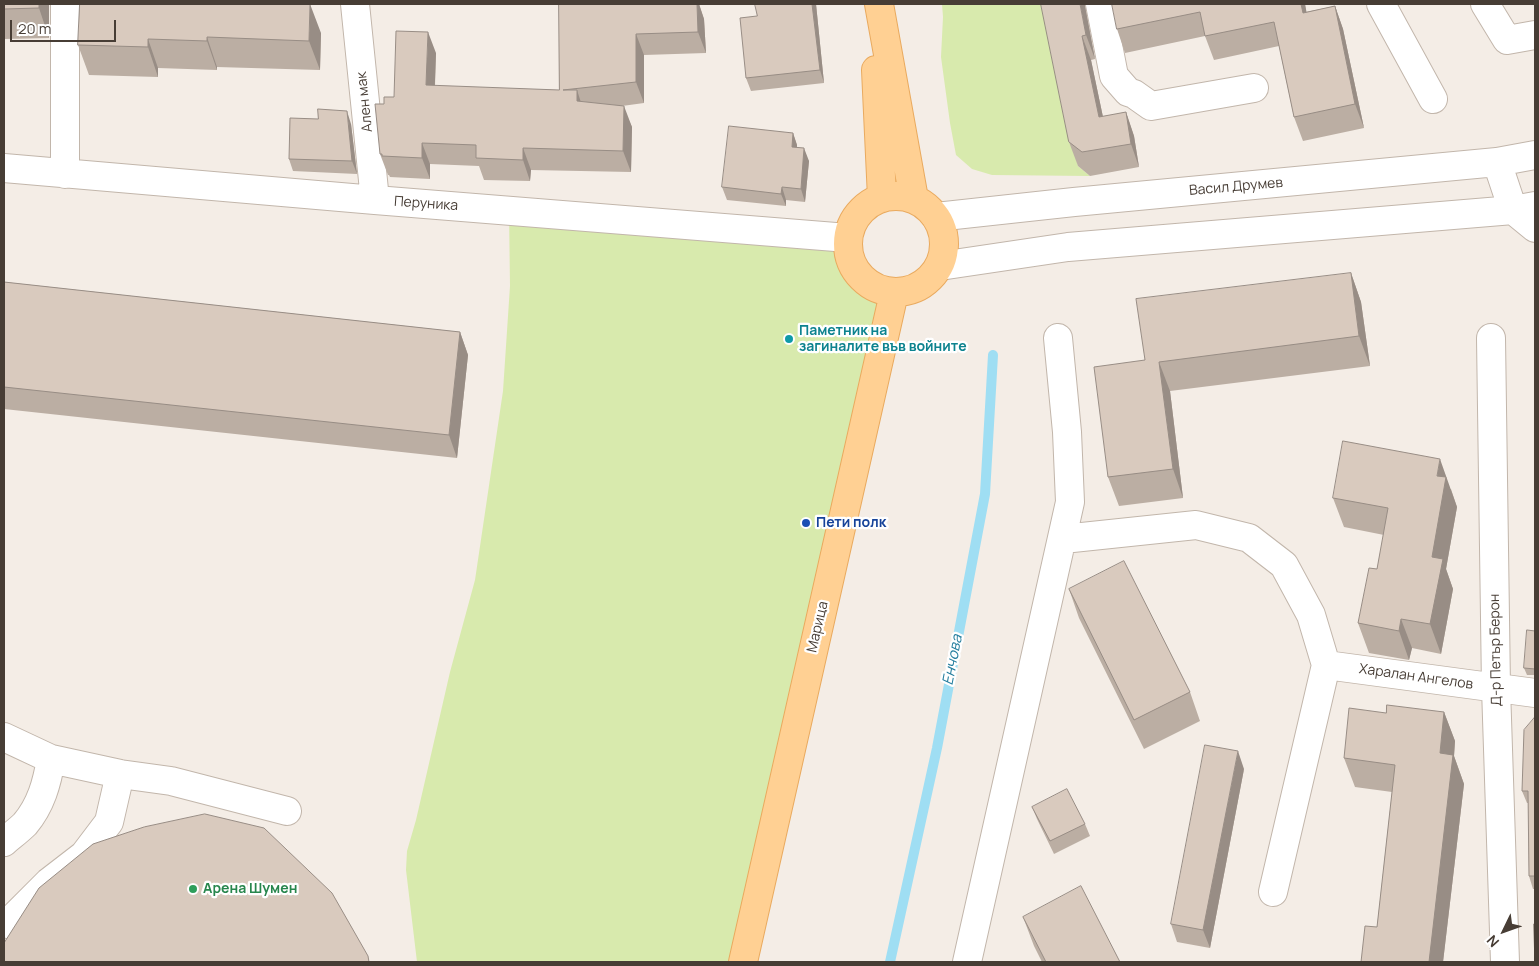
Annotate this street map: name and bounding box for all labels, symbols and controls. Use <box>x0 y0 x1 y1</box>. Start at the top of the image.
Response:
scale bar <box>12 10 119 42</box>
text: 20 m <box>18 18 51 39</box>
street label: Ален мак <box>353 71 377 133</box>
street label: Васил Друмев <box>1188 175 1284 199</box>
street label: Перуника <box>393 193 459 215</box>
place label: Паметник на загиналите във войните <box>799 323 967 356</box>
marker: Паметник на загиналите във войните <box>783 333 795 345</box>
place label: Пети полк <box>816 515 886 531</box>
marker: Пети полк <box>800 517 812 529</box>
street label: Д-р Петър Берон <box>1487 594 1505 706</box>
street label: Марица <box>804 600 832 654</box>
water label: Енчова <box>939 633 967 687</box>
street label: Харалан Ангелов <box>1358 661 1474 693</box>
place label: Арена Шумен <box>203 881 297 897</box>
marker: Арена Шумен <box>187 883 199 895</box>
north arrow <box>1479 906 1529 956</box>
text: N <box>1482 931 1503 951</box>

